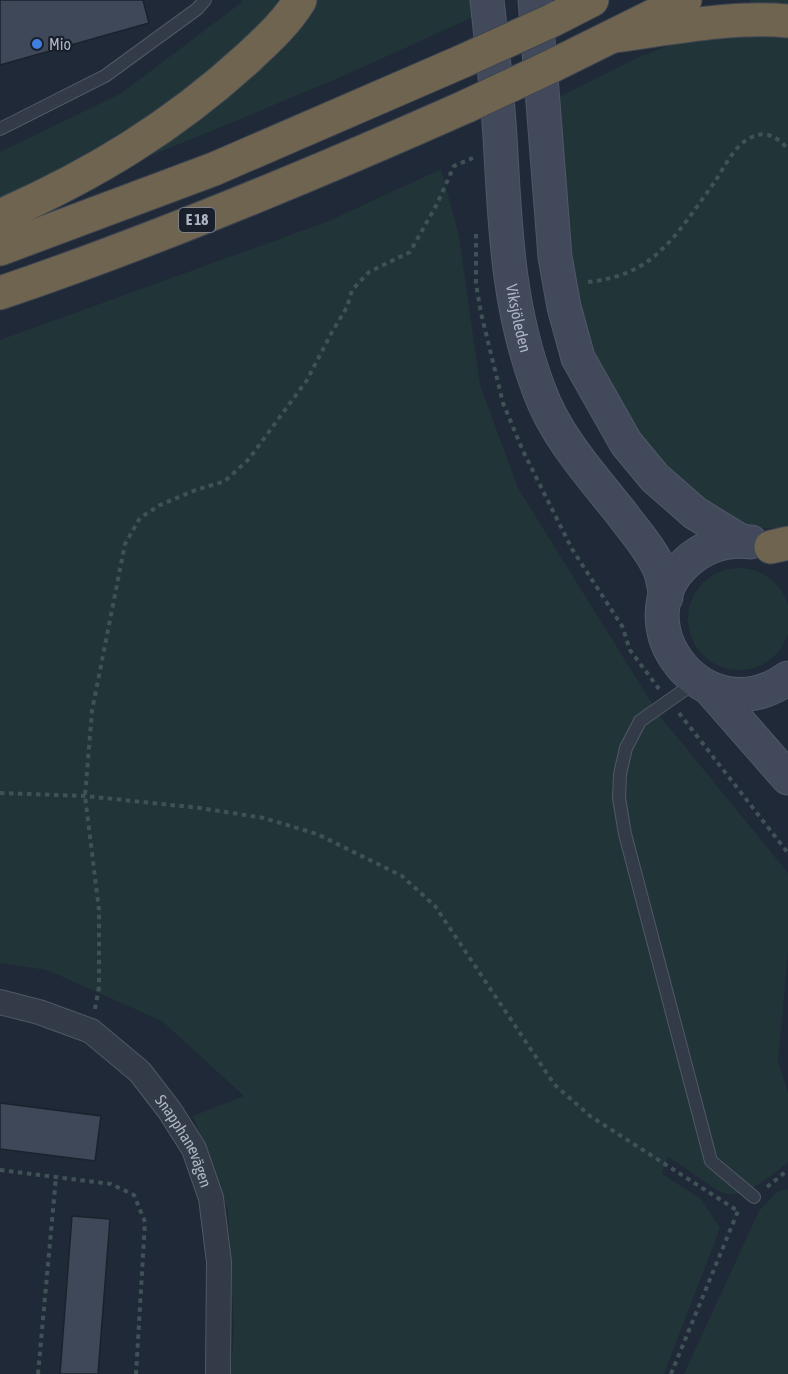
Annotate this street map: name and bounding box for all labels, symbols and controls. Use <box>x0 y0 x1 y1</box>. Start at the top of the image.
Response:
place label: Mio <box>49 35 71 53</box>
marker: Mio <box>30 37 44 51</box>
road number: E 18 <box>179 208 215 232</box>
street label: Viksjöleden <box>503 283 535 354</box>
street label: Snapphanevägen <box>152 1091 216 1189</box>

